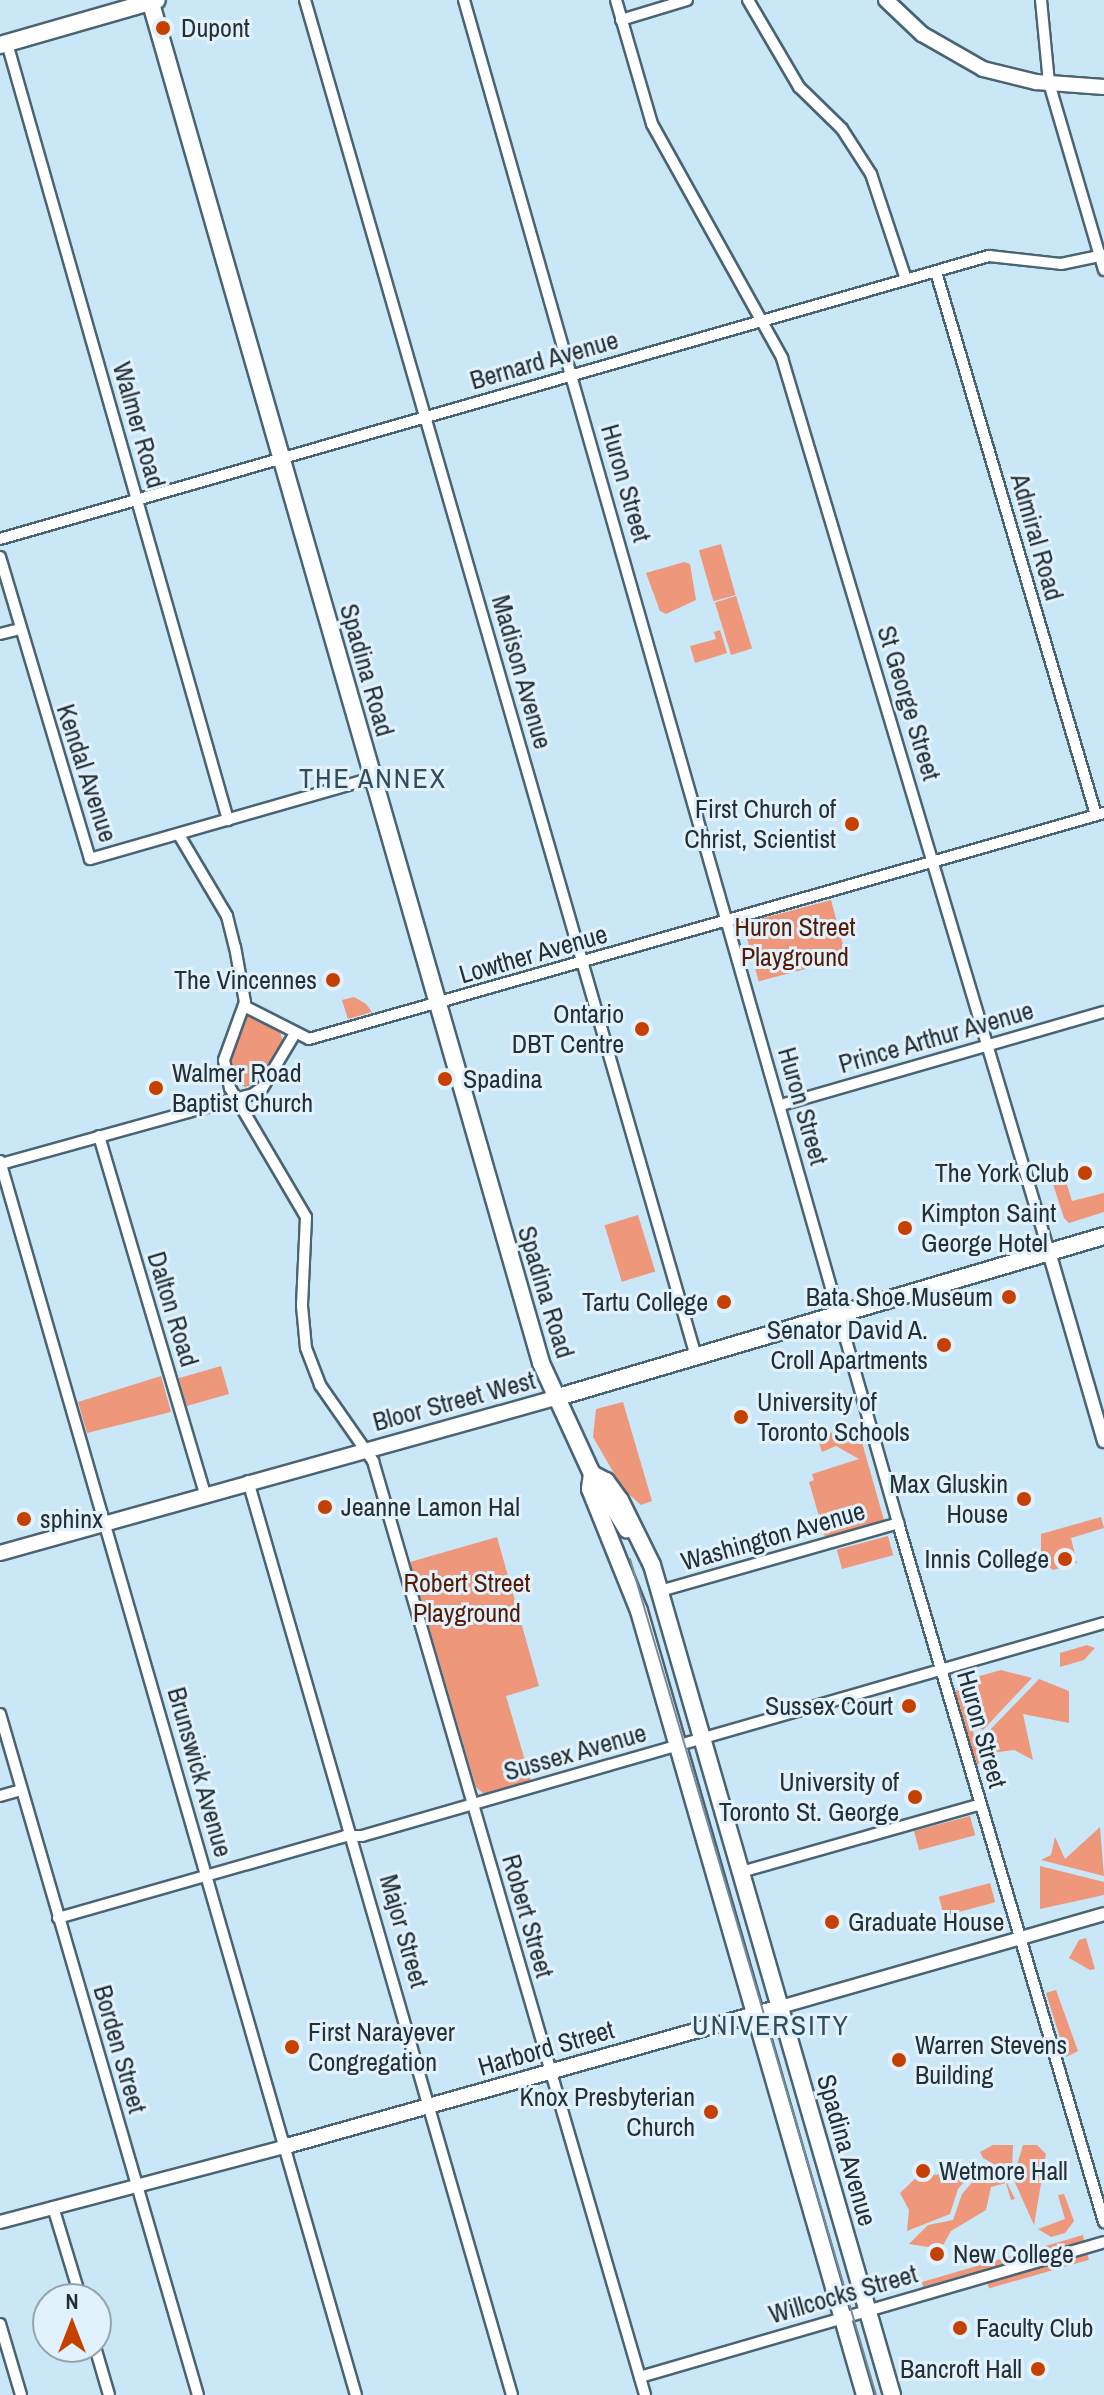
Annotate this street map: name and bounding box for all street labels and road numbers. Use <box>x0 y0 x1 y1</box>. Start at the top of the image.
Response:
street label: Bernard Avenue <box>466 324 622 396</box>
street label: Walmer Road <box>106 358 172 492</box>
street label: Huron Street <box>594 421 658 545</box>
street label: Admiral Road <box>1004 470 1070 604</box>
street label: Madison Avenue <box>485 591 559 753</box>
street label: Spadina Road <box>333 600 401 740</box>
street label: St George Street <box>871 622 947 784</box>
street label: Kendal Avenue <box>50 700 124 846</box>
street label: Lowther Avenue <box>455 918 611 990</box>
street label: Prince Arthur Avenue <box>834 994 1038 1080</box>
street label: Huron Street <box>771 1044 835 1168</box>
street label: Spadina Road <box>511 1222 581 1362</box>
street label: Dalton Road <box>141 1248 205 1370</box>
street label: Bloor Street West <box>369 1364 539 1438</box>
street label: Washington Avenue <box>677 1495 869 1577</box>
street label: Huron Street <box>950 1667 1014 1791</box>
street label: Brunswick Avenue <box>161 1683 239 1861</box>
street label: Sussex Avenue <box>500 1717 650 1787</box>
street label: Robert Street <box>496 1851 560 1981</box>
street label: Major Street <box>373 1871 435 1991</box>
street label: Borden Street <box>87 1981 153 2117</box>
street label: Harbord Street <box>474 2014 618 2082</box>
street label: Spadina Avenue <box>810 2070 884 2230</box>
street label: Willcocks Street <box>765 2258 921 2330</box>

